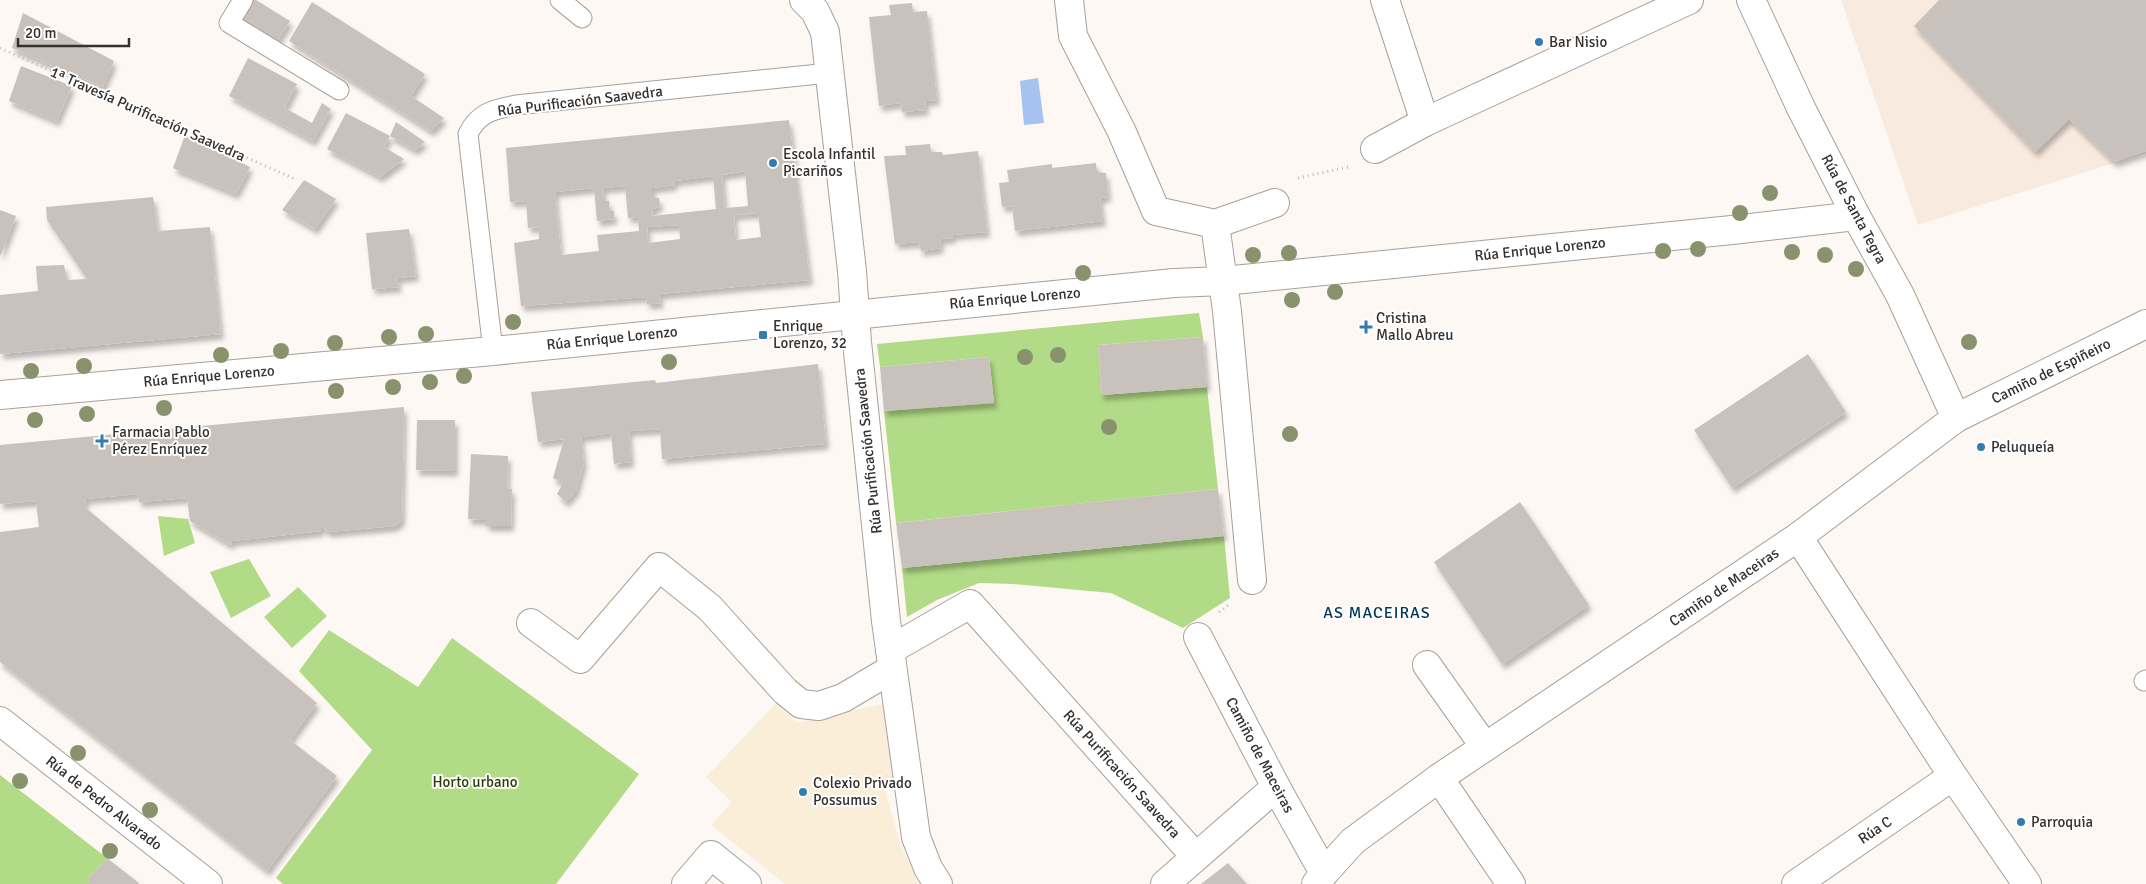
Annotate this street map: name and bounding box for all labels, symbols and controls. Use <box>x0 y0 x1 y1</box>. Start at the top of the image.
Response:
scale bar <box>18 15 129 47</box>
text: 20 m <box>25 24 56 42</box>
place label: Bar Nisio <box>1549 33 1607 51</box>
marker: Bar Nisio <box>1533 36 1545 48</box>
street label: 1ª Travesía Purificación Saavedra <box>48 63 248 165</box>
street label: Rúa Purificación Saavedra <box>496 82 664 120</box>
place label: Escola Infantil Picariños <box>783 145 875 180</box>
street label: Rúa de Santa Tegra <box>1818 151 1890 267</box>
marker: Escola Infantil Picariños <box>767 157 779 169</box>
street label: Rúa Enrique Lorenzo <box>1474 233 1607 265</box>
street label: Rúa Enrique Lorenzo <box>949 283 1082 313</box>
place label: Cristina Mallo Abreu <box>1376 309 1453 344</box>
place label: Enrique Lorenzo, 32 <box>773 317 847 352</box>
marker: Cristina Mallo Abreu <box>1360 321 1372 333</box>
street label: Rúa Enrique Lorenzo <box>546 322 679 354</box>
marker: Enrique Lorenzo, 32 <box>757 329 769 341</box>
street label: Camiño de Espiñeiro <box>1988 334 2114 408</box>
street label: Rúa Enrique Lorenzo <box>143 361 276 391</box>
street label: Rúa Purificación Saavedra <box>850 367 886 535</box>
place label: Farmacia Pablo Pérez Enríquez <box>112 423 210 458</box>
marker: Farmacia Pablo Pérez Enríquez <box>96 435 108 447</box>
place label: Peluqueía <box>1991 438 2054 456</box>
marker: Peluqueía <box>1975 441 1987 453</box>
street label: Camiño de Maceiras <box>1666 543 1783 630</box>
district label: AS MACEIRAS <box>1323 603 1431 623</box>
street label: Camiño de Maceiras <box>1222 694 1298 816</box>
street label: Rúa Purificación Saavedra <box>1060 706 1184 842</box>
street label: Rúa de Pedro Alvarado <box>42 752 166 854</box>
park label: Horto urbano <box>432 773 518 791</box>
place label: Colexio Privado Possumus <box>813 774 912 809</box>
marker: Colexio Privado Possumus <box>797 786 809 798</box>
street label: Rúa C <box>1855 812 1895 848</box>
place label: Parroquia <box>2031 813 2093 831</box>
marker: Parroquia <box>2015 816 2027 828</box>

